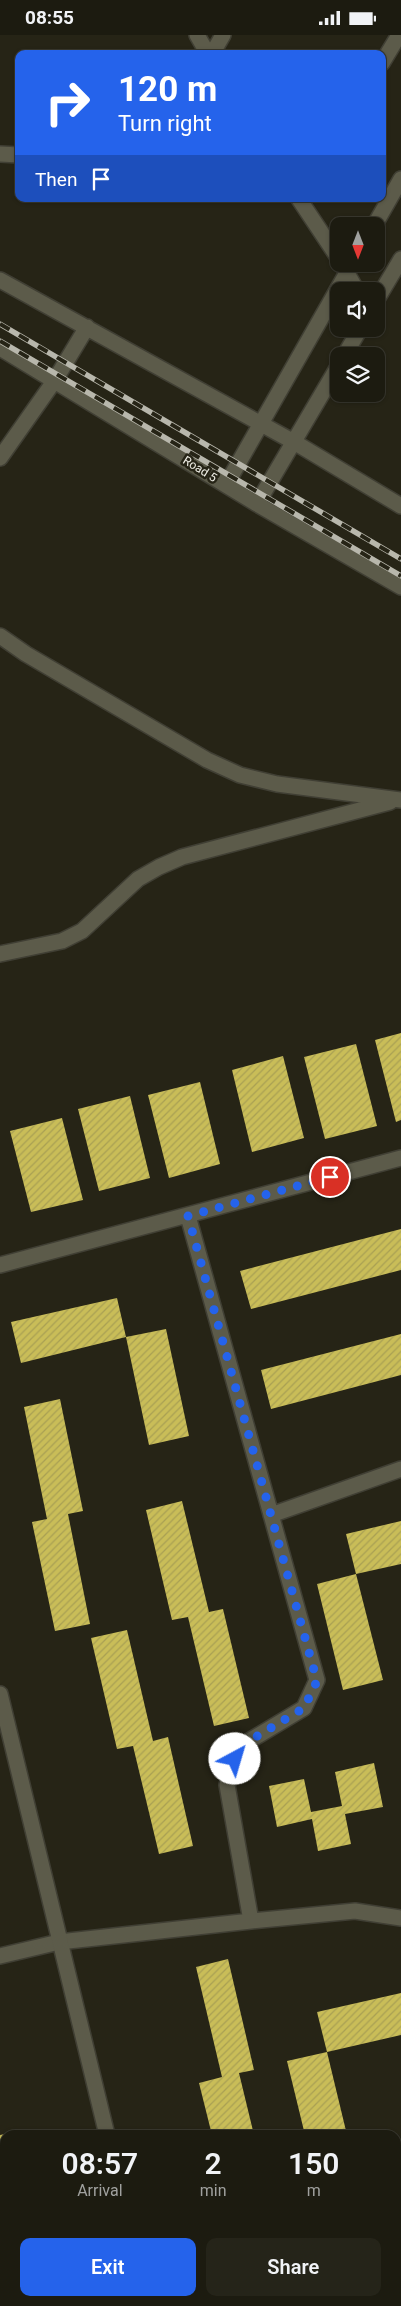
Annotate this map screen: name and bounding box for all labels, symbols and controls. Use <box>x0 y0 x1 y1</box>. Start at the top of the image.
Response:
text: 08:55 <box>25 6 74 29</box>
text: 120 m <box>118 69 217 110</box>
icon: right <box>35 70 100 135</box>
text: Turn right <box>118 111 212 136</box>
icon: arrive <box>87 165 115 193</box>
text: Then <box>35 168 77 191</box>
north arrow <box>330 217 385 273</box>
map controls <box>330 217 385 402</box>
button: sound <box>330 282 385 337</box>
button: layers <box>330 347 385 402</box>
street label: Road 5 <box>180 453 220 485</box>
pin <box>309 1156 351 1198</box>
icon: arrive <box>316 1163 344 1191</box>
position arrow <box>208 1732 260 1784</box>
text: 08:57 <box>62 2146 138 2181</box>
text: 2 <box>205 2146 222 2181</box>
text: 150 <box>288 2146 339 2181</box>
text: Arrival <box>77 2181 123 2200</box>
text: min <box>200 2181 227 2200</box>
text: m <box>307 2181 321 2200</box>
button: Exit <box>20 2238 196 2296</box>
button: Share <box>206 2238 381 2296</box>

